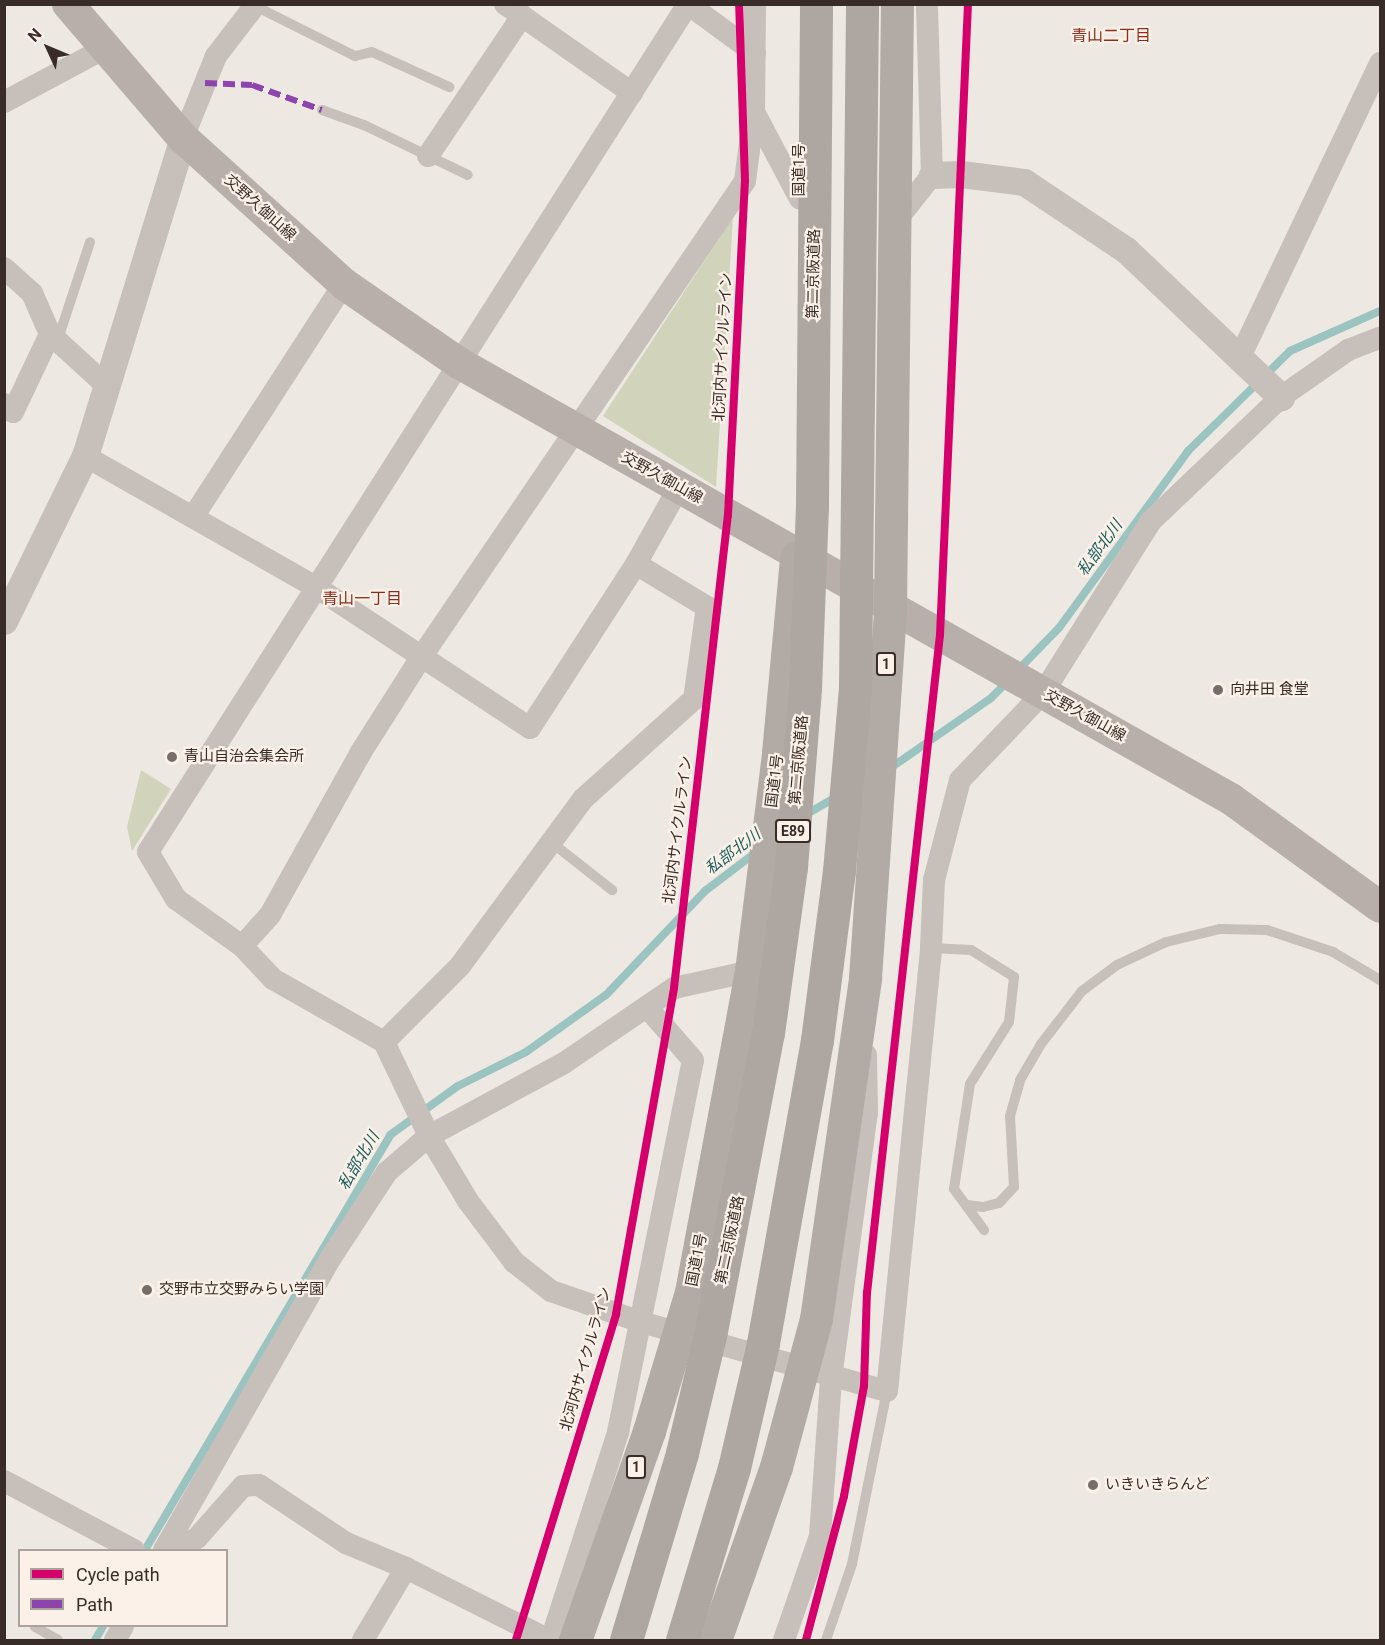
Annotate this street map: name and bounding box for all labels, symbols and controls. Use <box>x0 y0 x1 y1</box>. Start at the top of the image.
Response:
north arrow <box>18 18 78 78</box>
text: N <box>24 24 45 46</box>
district label: 青山二丁目 <box>1071 26 1151 46</box>
street label: 国道1号 <box>791 143 809 197</box>
street label: 交野久御山線 <box>221 171 299 245</box>
street label: 第二京阪道路 <box>804 229 824 319</box>
street label: 北河内サイクルライン <box>710 272 736 422</box>
street label: 交野久御山線 <box>618 448 706 508</box>
water label: 私部北川 <box>1073 516 1127 580</box>
district label: 青山一丁目 <box>322 589 402 609</box>
road number: 1 <box>876 653 896 675</box>
place label: 向井田 食堂 <box>1230 681 1309 699</box>
marker: 向井田 食堂 <box>1211 683 1225 697</box>
street label: 交野久御山線 <box>1041 686 1129 746</box>
street label: 第二京阪道路 <box>786 714 812 806</box>
place label: 青山自治会集会所 <box>184 748 304 766</box>
marker: 青山自治会集会所 <box>165 750 179 764</box>
street label: 国道1号 <box>763 753 787 809</box>
street label: 北河内サイクルライン <box>660 754 696 906</box>
road number: E89 <box>775 820 811 842</box>
water label: 私部北川 <box>702 825 764 879</box>
water label: 私部北川 <box>334 1129 384 1193</box>
street label: 第二京阪道路 <box>712 1194 748 1286</box>
street label: 国道1号 <box>683 1232 711 1288</box>
place label: 交野市立交野みらい学園 <box>159 1281 324 1299</box>
marker: 交野市立交野みらい学園 <box>140 1283 154 1297</box>
street label: 北河内サイクルライン <box>557 1284 615 1434</box>
road number: 1 <box>626 1456 646 1478</box>
place label: いきいきらんど <box>1105 1476 1210 1494</box>
marker: いきいきらんど <box>1086 1478 1100 1492</box>
legend <box>18 1549 228 1627</box>
text: Cycle path <box>76 1564 160 1585</box>
text: Path <box>76 1594 113 1615</box>

